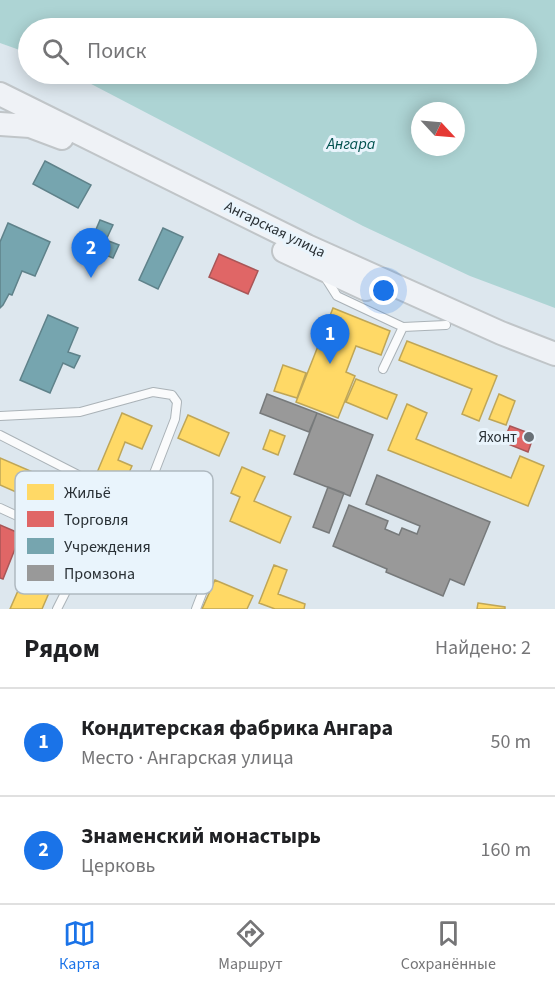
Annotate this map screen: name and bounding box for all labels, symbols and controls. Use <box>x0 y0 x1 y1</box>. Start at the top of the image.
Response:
search box <box>18 18 537 84</box>
icon: search <box>39 35 72 68</box>
text: Поиск <box>87 35 146 67</box>
north arrow <box>411 102 465 156</box>
water label: Ангара <box>326 133 376 155</box>
street label: Ангарская улица <box>221 196 329 263</box>
pin: 2 <box>72 228 110 278</box>
your location <box>369 276 398 305</box>
pin: 1 <box>310 314 350 364</box>
place label: Яхонт <box>478 427 517 448</box>
marker: Яхонт <box>522 430 536 444</box>
legend <box>15 471 213 594</box>
text: Жильё <box>64 482 111 504</box>
text: Торговля <box>64 509 129 531</box>
text: Учреждения <box>64 536 151 558</box>
text: Промзона <box>64 563 135 585</box>
text: Рядом <box>24 630 100 667</box>
text: Найдено: 2 <box>435 634 531 662</box>
text: Кондитерская фабрика Ангара <box>81 712 393 744</box>
text: 1 <box>38 728 49 756</box>
text: 50 m <box>491 728 531 756</box>
text: Место · Ангарская улица <box>81 744 294 772</box>
text: Знаменский монастырь <box>81 820 321 852</box>
text: 2 <box>38 836 49 864</box>
text: 160 m <box>481 836 531 864</box>
text: Церковь <box>81 852 155 880</box>
tab: Карта <box>59 917 100 975</box>
tab: Маршрут <box>218 917 283 975</box>
tab: Сохранённые <box>401 917 496 975</box>

